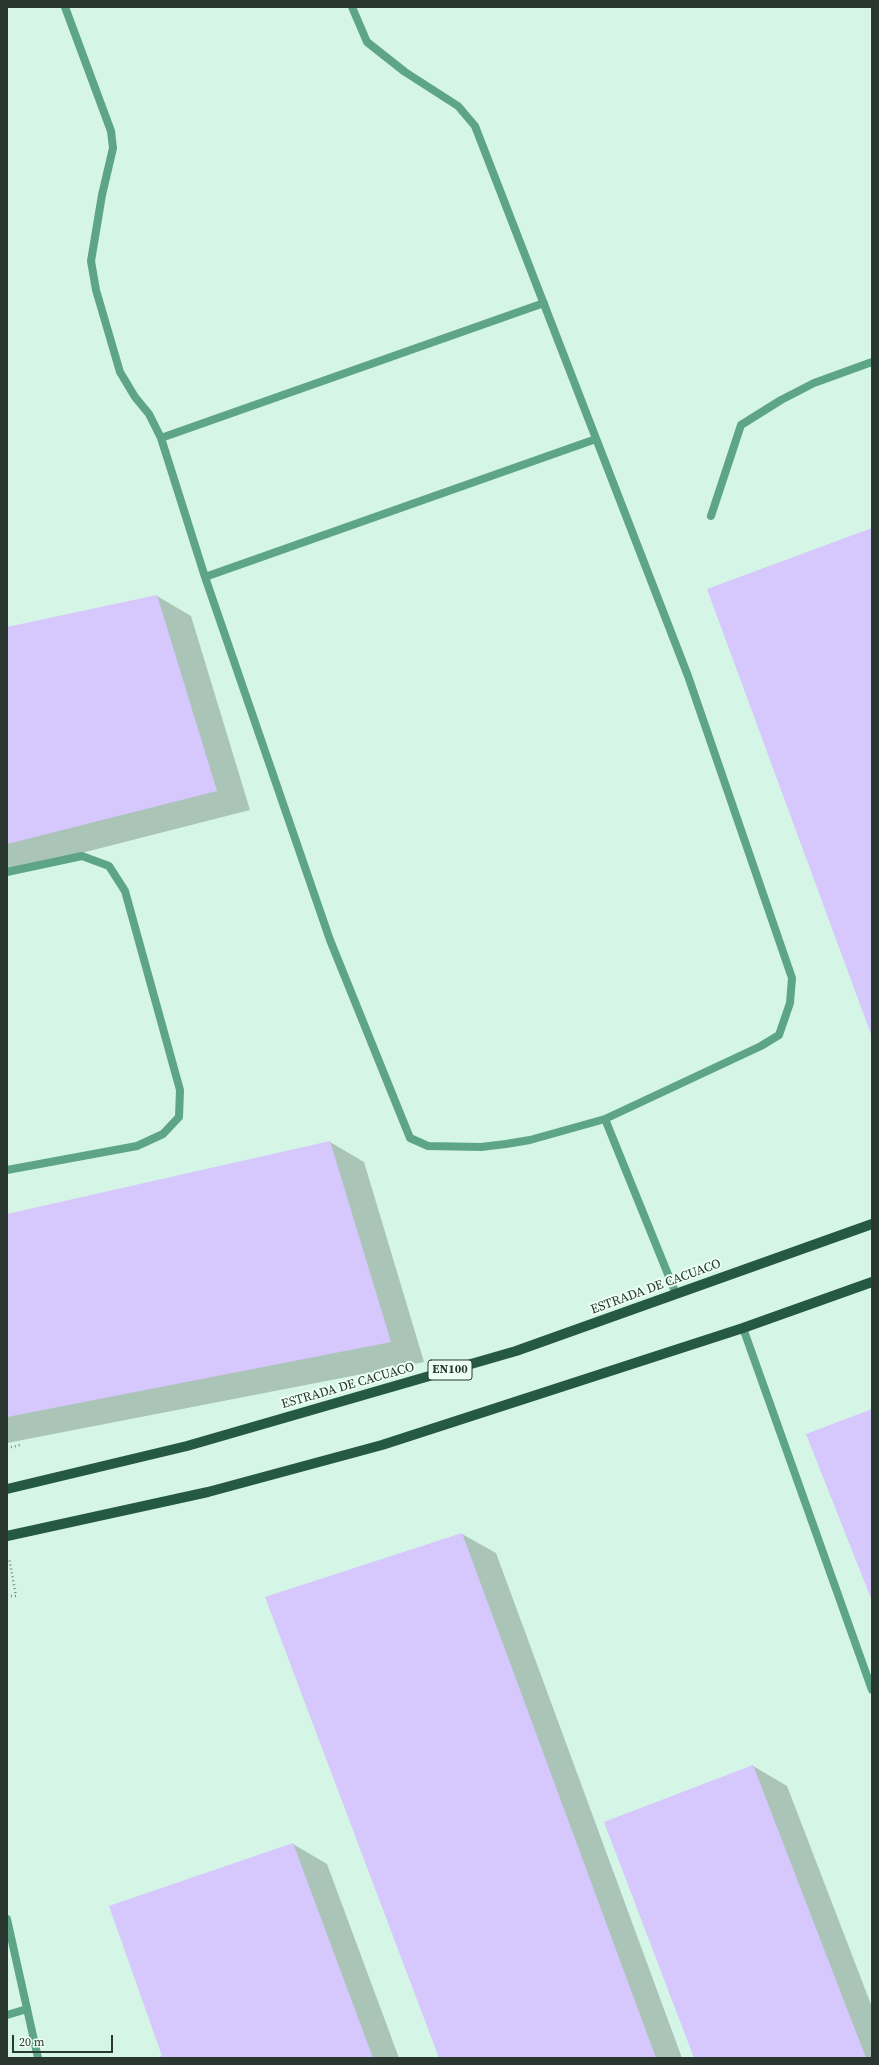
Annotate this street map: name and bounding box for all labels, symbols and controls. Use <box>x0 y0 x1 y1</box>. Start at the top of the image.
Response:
street label: ESTRADA DE CACUACO <box>589 1256 723 1318</box>
street label: ESTRADA DE CACUACO <box>280 1360 416 1412</box>
road number: EN100 <box>428 1360 472 1380</box>
scale bar <box>14 2027 115 2053</box>
text: 20 m <box>19 2034 45 2050</box>

